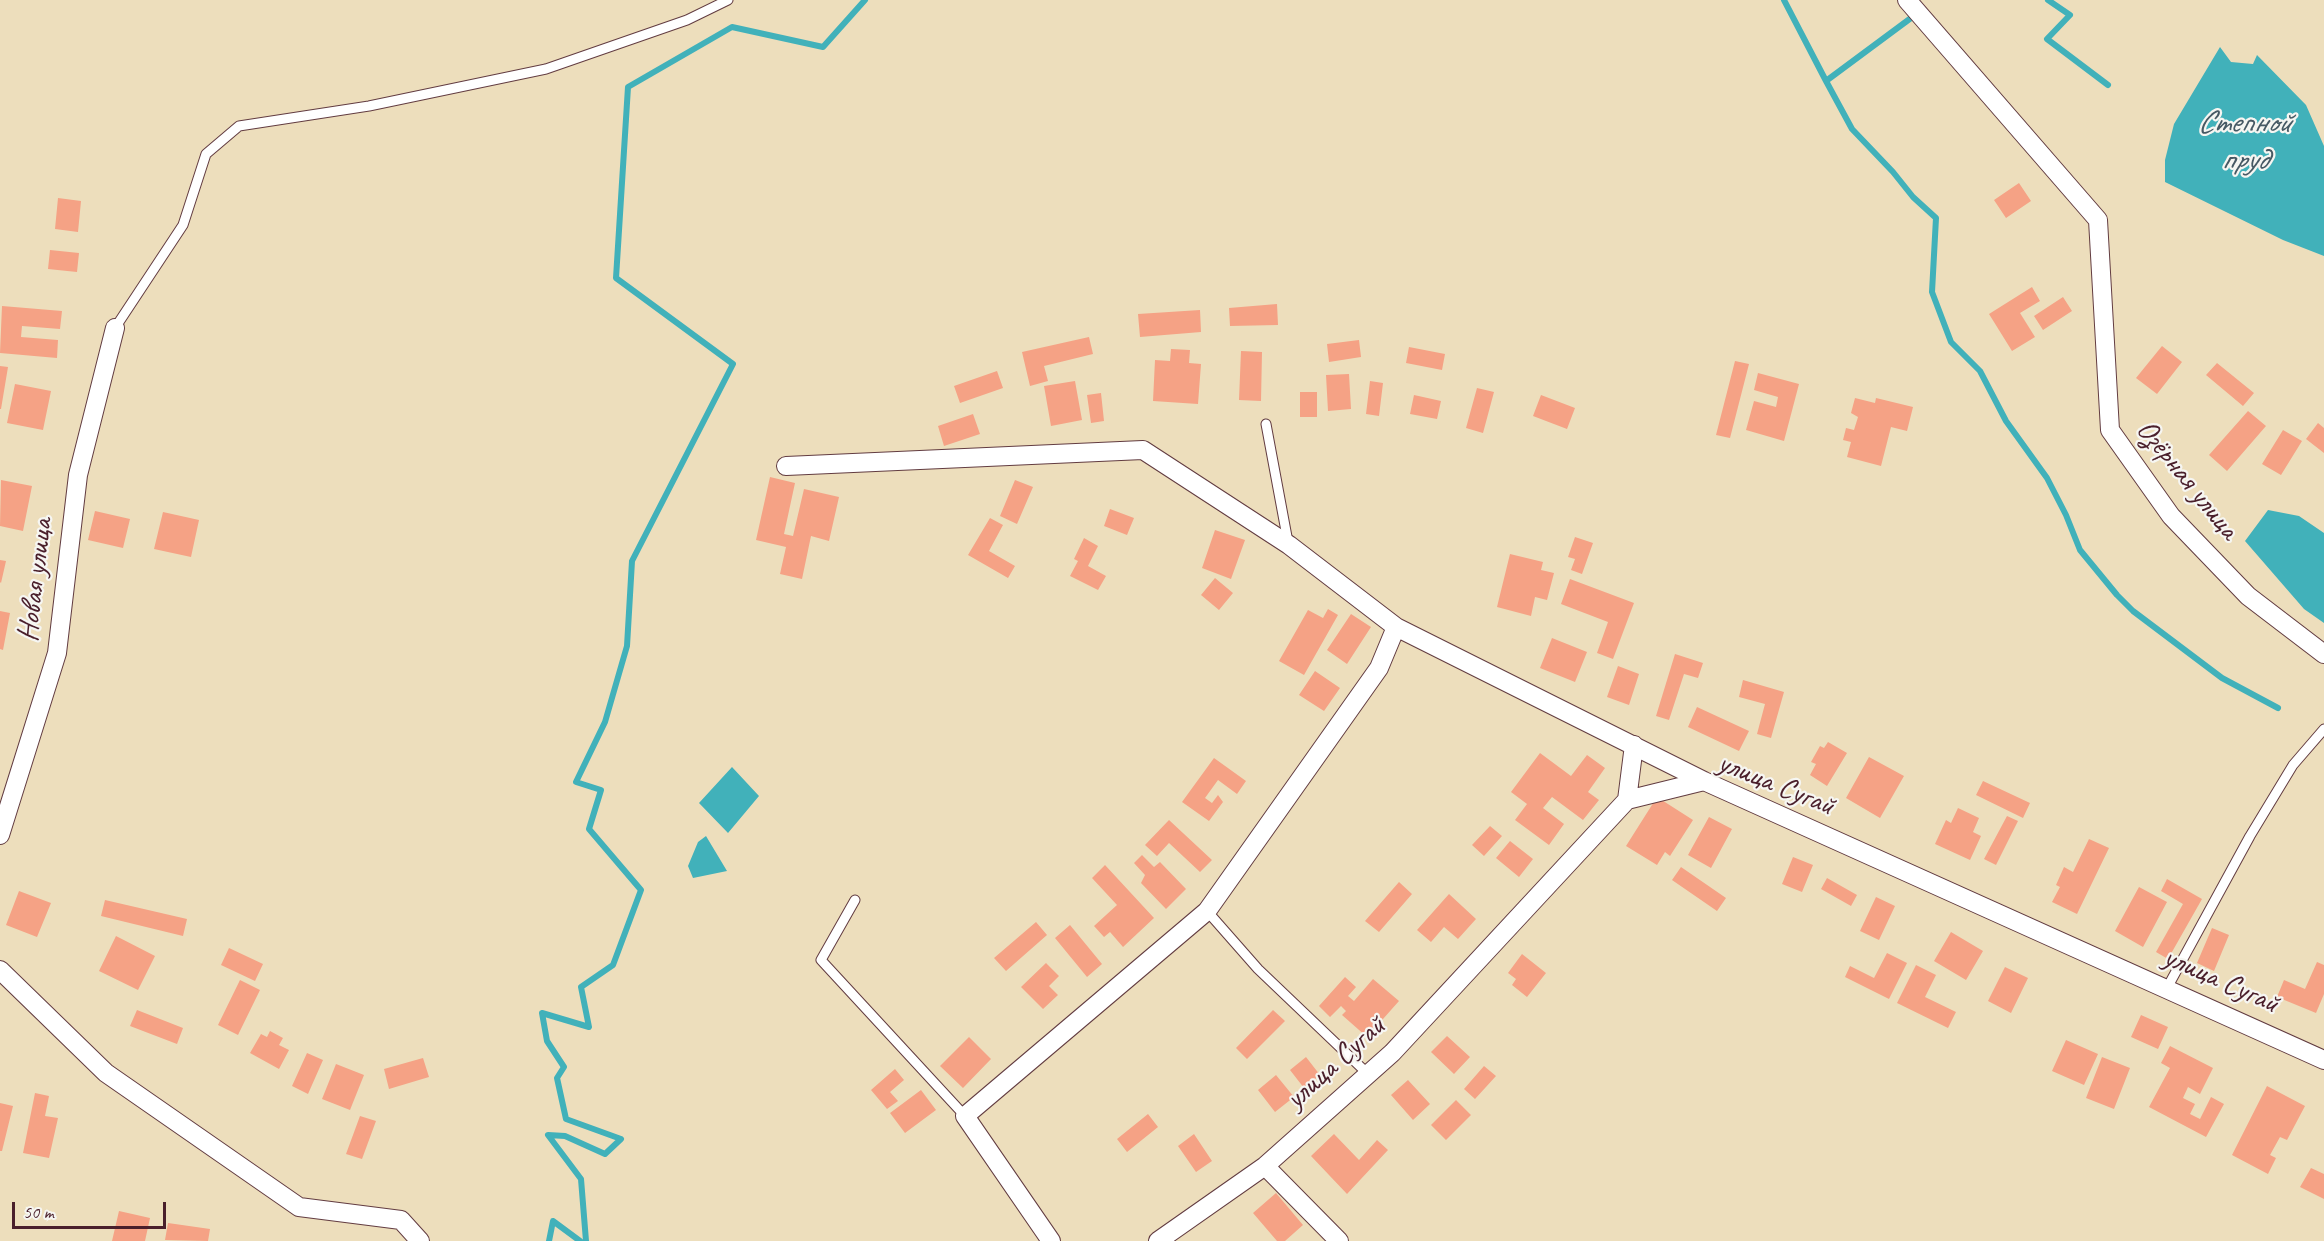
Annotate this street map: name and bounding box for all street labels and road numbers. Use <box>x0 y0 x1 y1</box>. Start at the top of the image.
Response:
street label: Озёрная улица <box>2128 413 2246 547</box>
street label: Новая улица <box>11 516 61 644</box>
street label: улица Сугай <box>1712 745 1840 825</box>
street label: улица Сугай <box>2158 940 2284 1022</box>
street label: улица Сугай <box>1278 1009 1394 1117</box>

